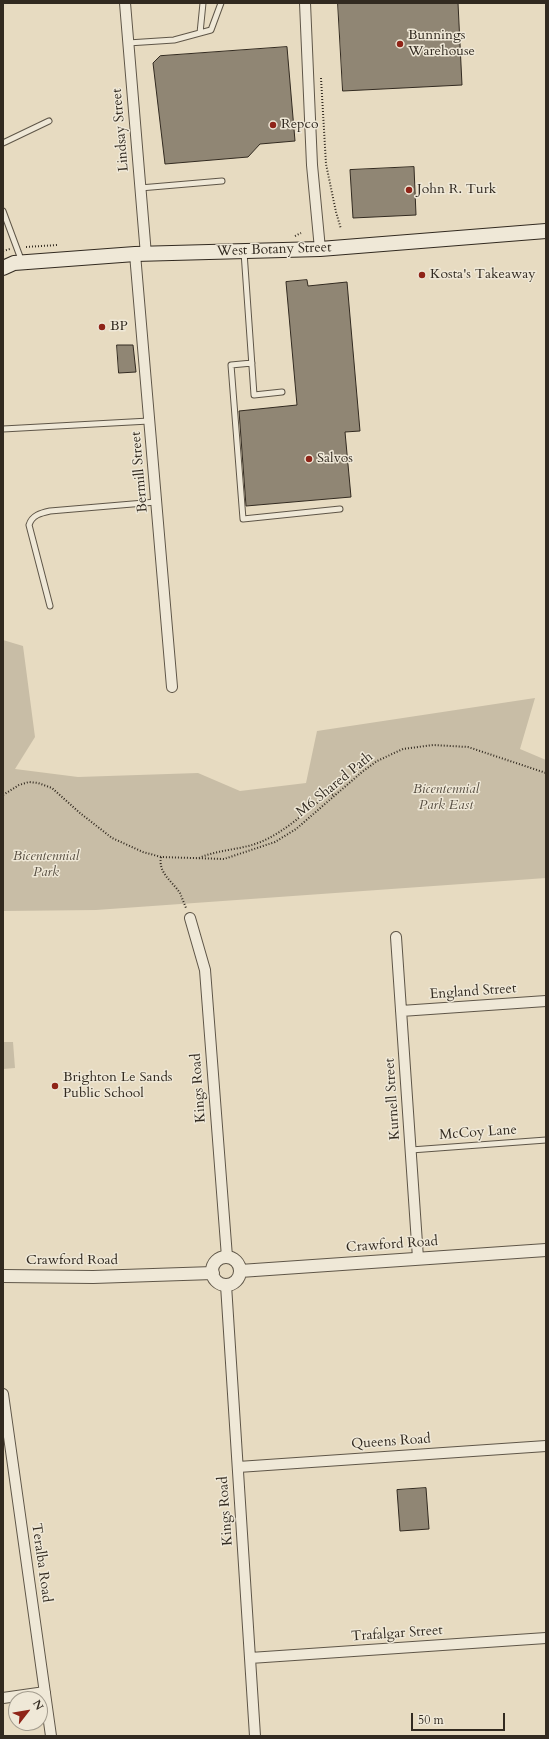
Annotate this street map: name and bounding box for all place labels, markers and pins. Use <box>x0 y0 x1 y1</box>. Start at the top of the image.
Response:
place label: Bunnings Warehouse <box>408 28 475 60</box>
marker: Bunnings Warehouse <box>395 39 405 49</box>
place label: Repco <box>281 117 318 133</box>
marker: Repco <box>268 120 278 130</box>
place label: John R. Turk <box>417 182 496 198</box>
marker: John R. Turk <box>404 185 414 195</box>
place label: Kosta's Takeaway <box>430 267 536 283</box>
marker: Kosta's Takeaway <box>417 270 427 280</box>
place label: BP <box>110 319 128 335</box>
marker: BP <box>97 322 107 332</box>
place label: Salvos <box>317 451 353 467</box>
marker: Salvos <box>304 454 314 464</box>
place label: Brighton Le Sands Public School <box>63 1070 173 1102</box>
marker: Brighton Le Sands Public School <box>50 1081 60 1091</box>

